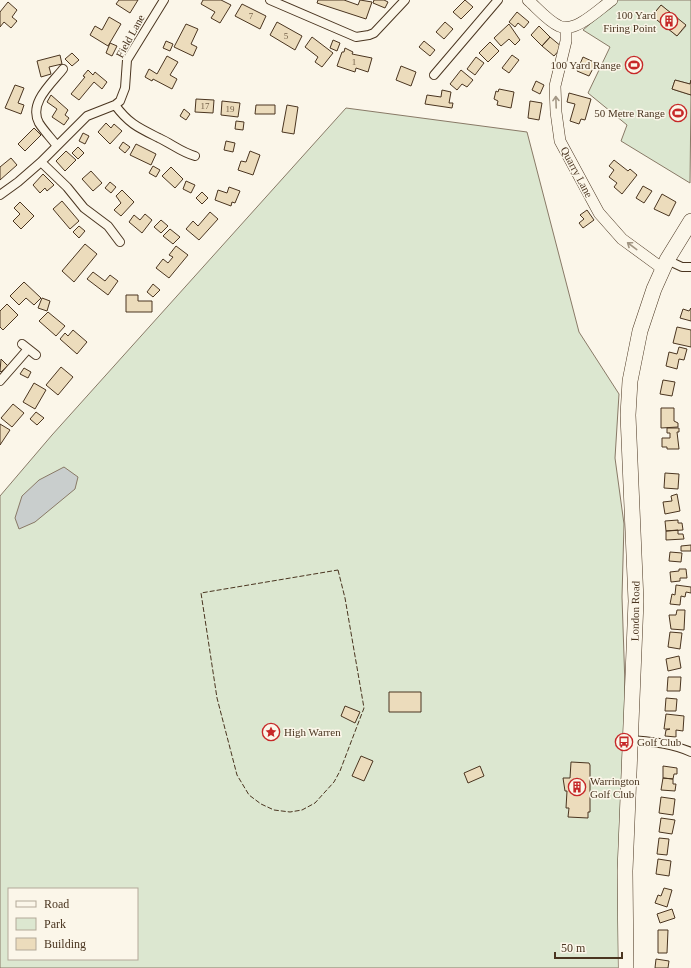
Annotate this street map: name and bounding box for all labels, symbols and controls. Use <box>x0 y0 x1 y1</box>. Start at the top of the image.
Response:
place label: 100 Yard Firing Point <box>603 9 656 34</box>
house number: 7 <box>249 11 254 21</box>
building icon: 100 Yard Firing Point <box>659 11 679 31</box>
street label: Field Lane <box>113 12 147 60</box>
house number: 5 <box>284 31 289 41</box>
sports icon: 100 Yard Range <box>624 55 644 75</box>
house number: 1 <box>352 57 356 67</box>
place label: 100 Yard Range <box>550 59 621 71</box>
one-way arrow <box>552 96 559 109</box>
house number: 17 <box>201 101 210 111</box>
sports icon: 50 Metre Range <box>668 103 688 123</box>
house number: 19 <box>226 104 235 114</box>
place label: 50 Metre Range <box>594 107 665 119</box>
street label: Quarry Lane <box>559 145 595 200</box>
one-way arrow <box>626 242 637 250</box>
street label: London Road <box>628 580 642 641</box>
place icon: High Warren <box>261 722 281 742</box>
place label: High Warren <box>284 726 341 738</box>
bus stop icon: Golf Club <box>614 732 634 752</box>
place label: Golf Club <box>637 736 682 748</box>
place label: Warrington Golf Club <box>590 775 640 800</box>
building icon: Warrington Golf Club <box>567 777 587 797</box>
legend <box>8 888 138 960</box>
text: Road <box>44 897 69 911</box>
text: Park <box>44 917 66 931</box>
scale bar <box>555 934 622 960</box>
text: Building <box>44 937 86 951</box>
text: 50 m <box>561 941 586 955</box>

